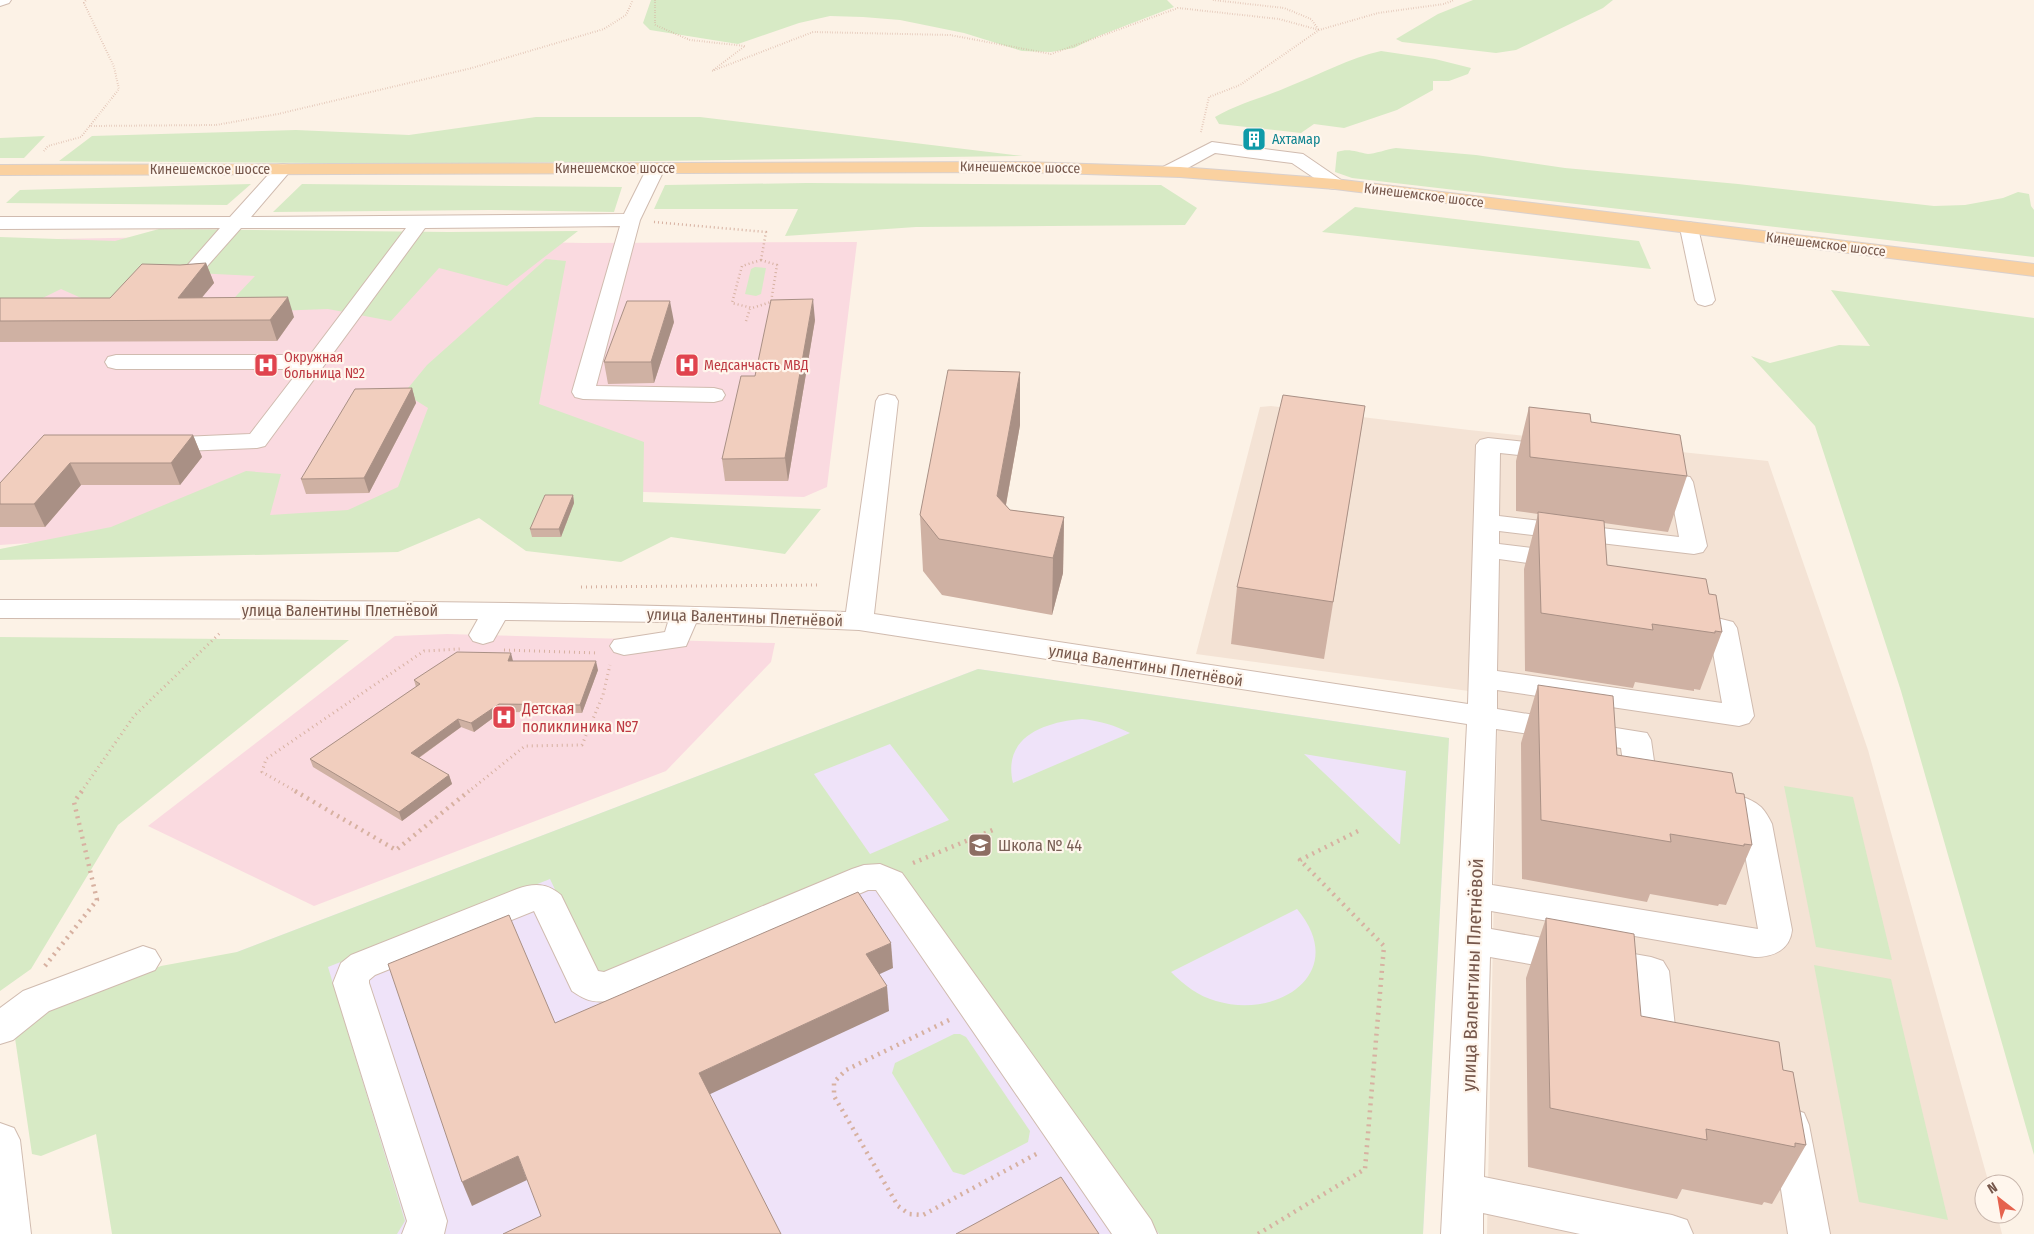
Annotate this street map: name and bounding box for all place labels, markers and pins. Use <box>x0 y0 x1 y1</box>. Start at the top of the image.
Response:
building icon: Ахтамар <box>1241 126 1267 152</box>
place label: Ахтамар <box>1272 131 1320 148</box>
place label: Окружная больница №2 <box>284 349 365 382</box>
hospital icon: Окружная больница №2 <box>253 352 279 378</box>
hospital icon: Медсанчасть МВД <box>674 352 700 378</box>
place label: Медсанчасть МВД <box>704 357 809 374</box>
place label: Детская поликлиника №7 <box>521 699 639 736</box>
hospital icon: Детская поликлиника №7 <box>491 704 517 730</box>
school or university icon: Школа № 44 <box>967 832 993 858</box>
place label: Школа № 44 <box>998 836 1082 855</box>

